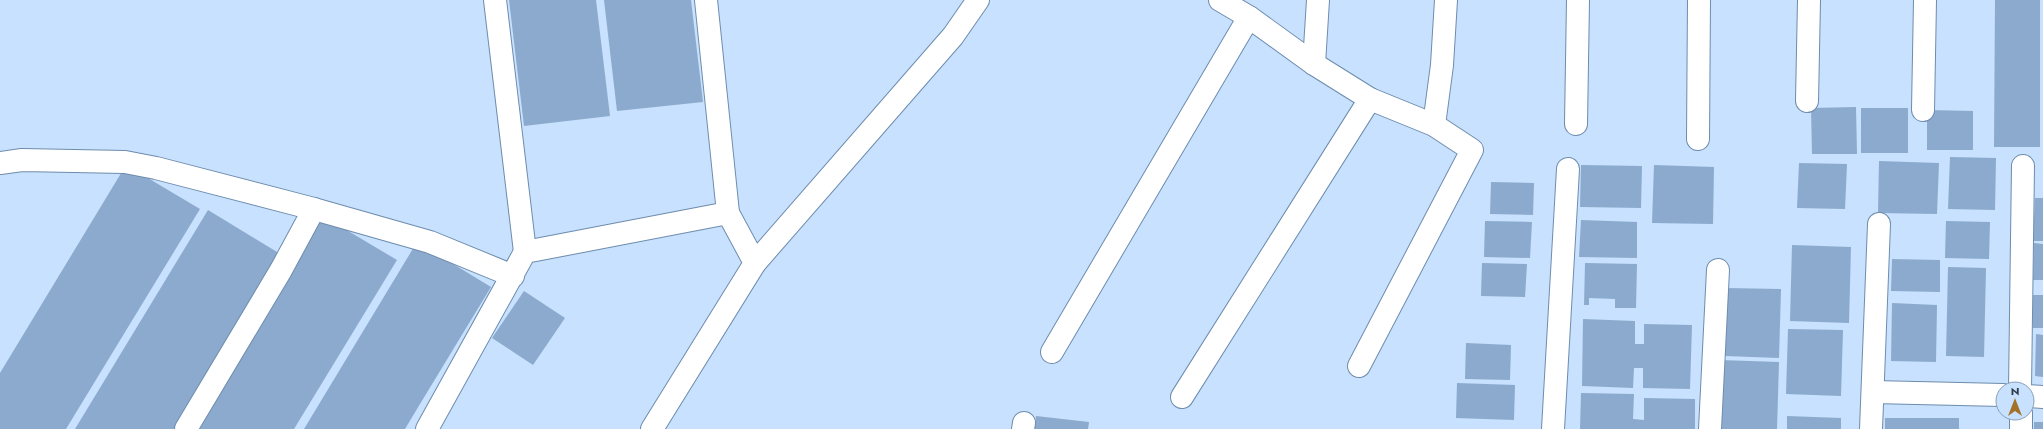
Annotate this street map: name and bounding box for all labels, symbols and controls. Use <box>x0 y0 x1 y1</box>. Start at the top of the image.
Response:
north arrow <box>1995 381 2035 421</box>
text: N <box>2011 383 2019 399</box>

